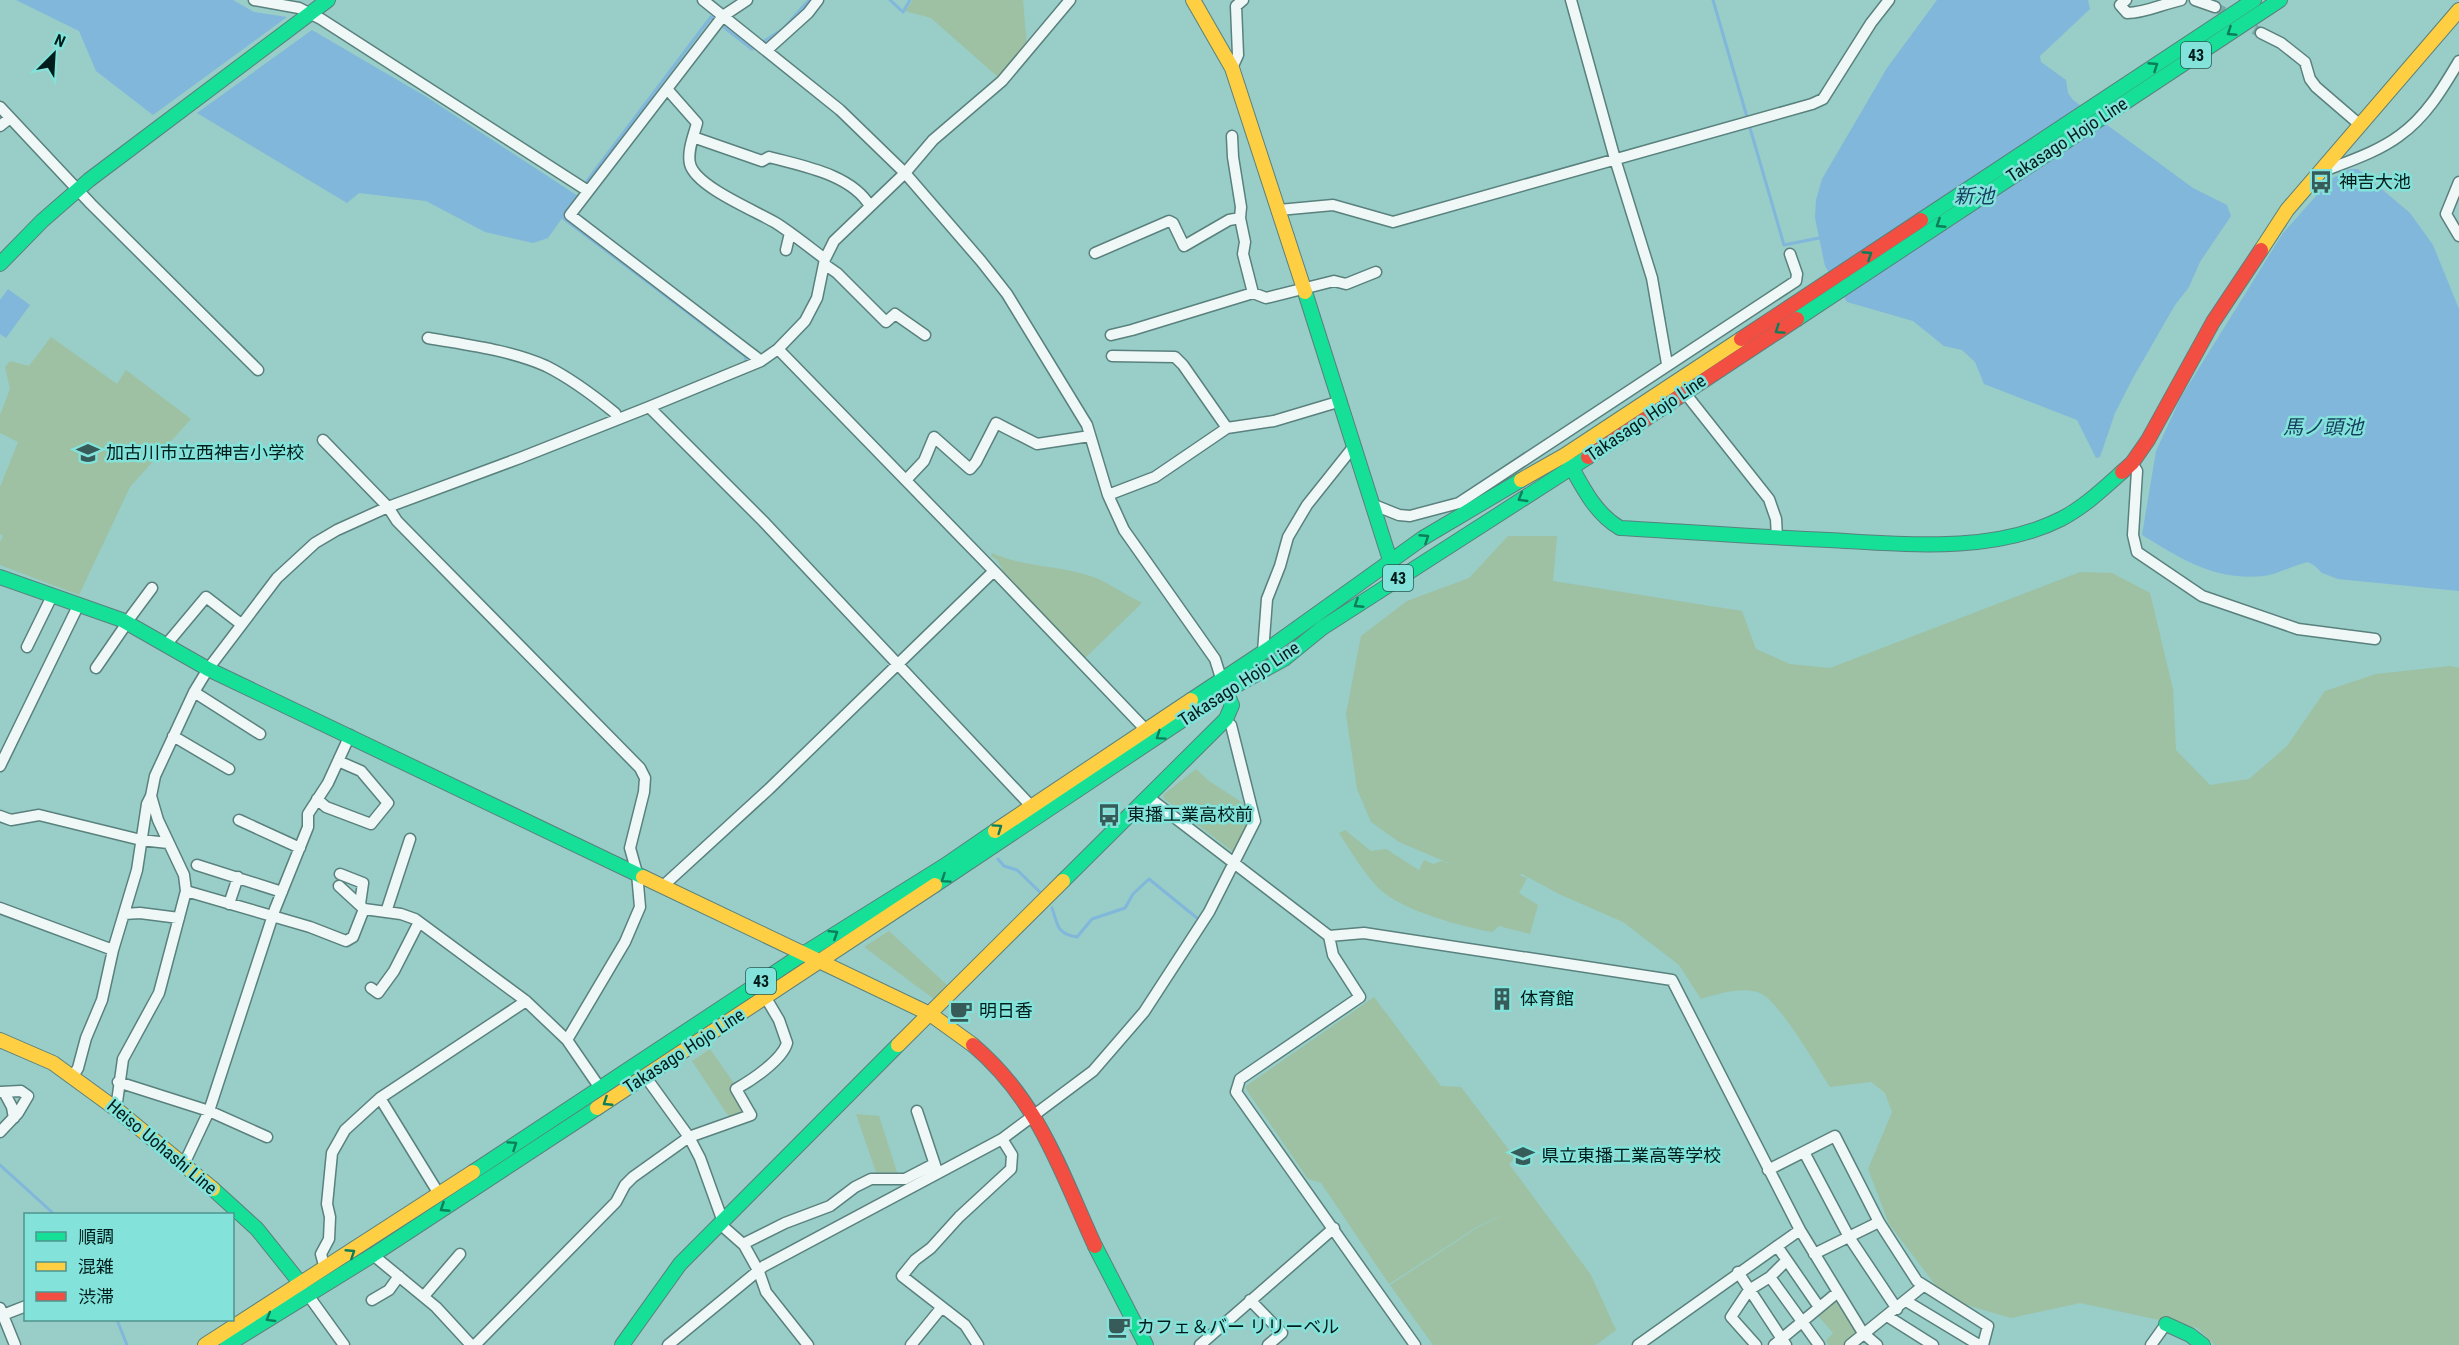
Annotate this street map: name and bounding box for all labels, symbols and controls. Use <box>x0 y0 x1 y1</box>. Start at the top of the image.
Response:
north arrow <box>24 24 84 84</box>
one-way arrow <box>2227 25 2238 36</box>
text: N <box>52 30 68 51</box>
road number: 43 <box>2181 42 2211 68</box>
one-way arrow <box>2148 62 2159 73</box>
street label: Takasago Hojo Line <box>2002 93 2131 186</box>
bus stop icon: 神吉大池 <box>2308 169 2334 195</box>
place label: 神吉大池 <box>2339 171 2411 192</box>
water label: 新池 <box>1954 184 1996 208</box>
one-way arrow <box>1936 216 1946 228</box>
one-way arrow <box>1862 250 1872 262</box>
one-way arrow <box>1775 322 1786 333</box>
street label: Takasago Hojo Line <box>1582 370 1710 465</box>
water label: 馬ノ頭池 <box>2283 415 2365 439</box>
school or university icon: 加古川市立西神吉小学校 <box>75 440 101 466</box>
place label: 加古川市立西神吉小学校 <box>106 442 304 463</box>
one-way arrow <box>1518 491 1528 502</box>
one-way arrow <box>1419 533 1429 545</box>
road number: 43 <box>1383 565 1413 591</box>
one-way arrow <box>1354 597 1365 608</box>
street label: Takasago Hojo Line <box>1174 637 1303 730</box>
one-way arrow <box>1155 729 1166 740</box>
bus stop icon: 東播工業高校前 <box>1096 802 1122 828</box>
place label: 東播工業高校前 <box>1127 804 1253 825</box>
one-way arrow <box>991 824 1002 835</box>
one-way arrow <box>941 872 952 883</box>
one-way arrow <box>828 930 838 942</box>
road number: 43 <box>746 968 776 994</box>
building icon: 体育館 <box>1489 986 1515 1012</box>
place label: 体育館 <box>1520 988 1574 1009</box>
cafe icon: 明日香 <box>948 998 974 1024</box>
place label: 明日香 <box>979 1000 1033 1021</box>
street label: Takasago Hojo Line <box>619 1004 748 1097</box>
one-way arrow <box>603 1094 613 1106</box>
street label: Heiso Uohashi Line <box>103 1095 221 1199</box>
one-way arrow <box>507 1141 518 1152</box>
school or university icon: 県立東播工業高等学校 <box>1510 1143 1536 1169</box>
place label: 県立東播工業高等学校 <box>1541 1145 1721 1166</box>
one-way arrow <box>439 1201 450 1212</box>
legend <box>24 1213 234 1321</box>
text: 順調 <box>78 1226 114 1247</box>
one-way arrow <box>344 1249 355 1260</box>
text: 混雑 <box>78 1256 114 1277</box>
text: 渋滞 <box>78 1286 114 1307</box>
one-way arrow <box>266 1311 276 1323</box>
cafe icon: カフェ＆バー リリーベル <box>1106 1314 1132 1340</box>
place label: カフェ＆バー リリーベル <box>1137 1316 1339 1337</box>

